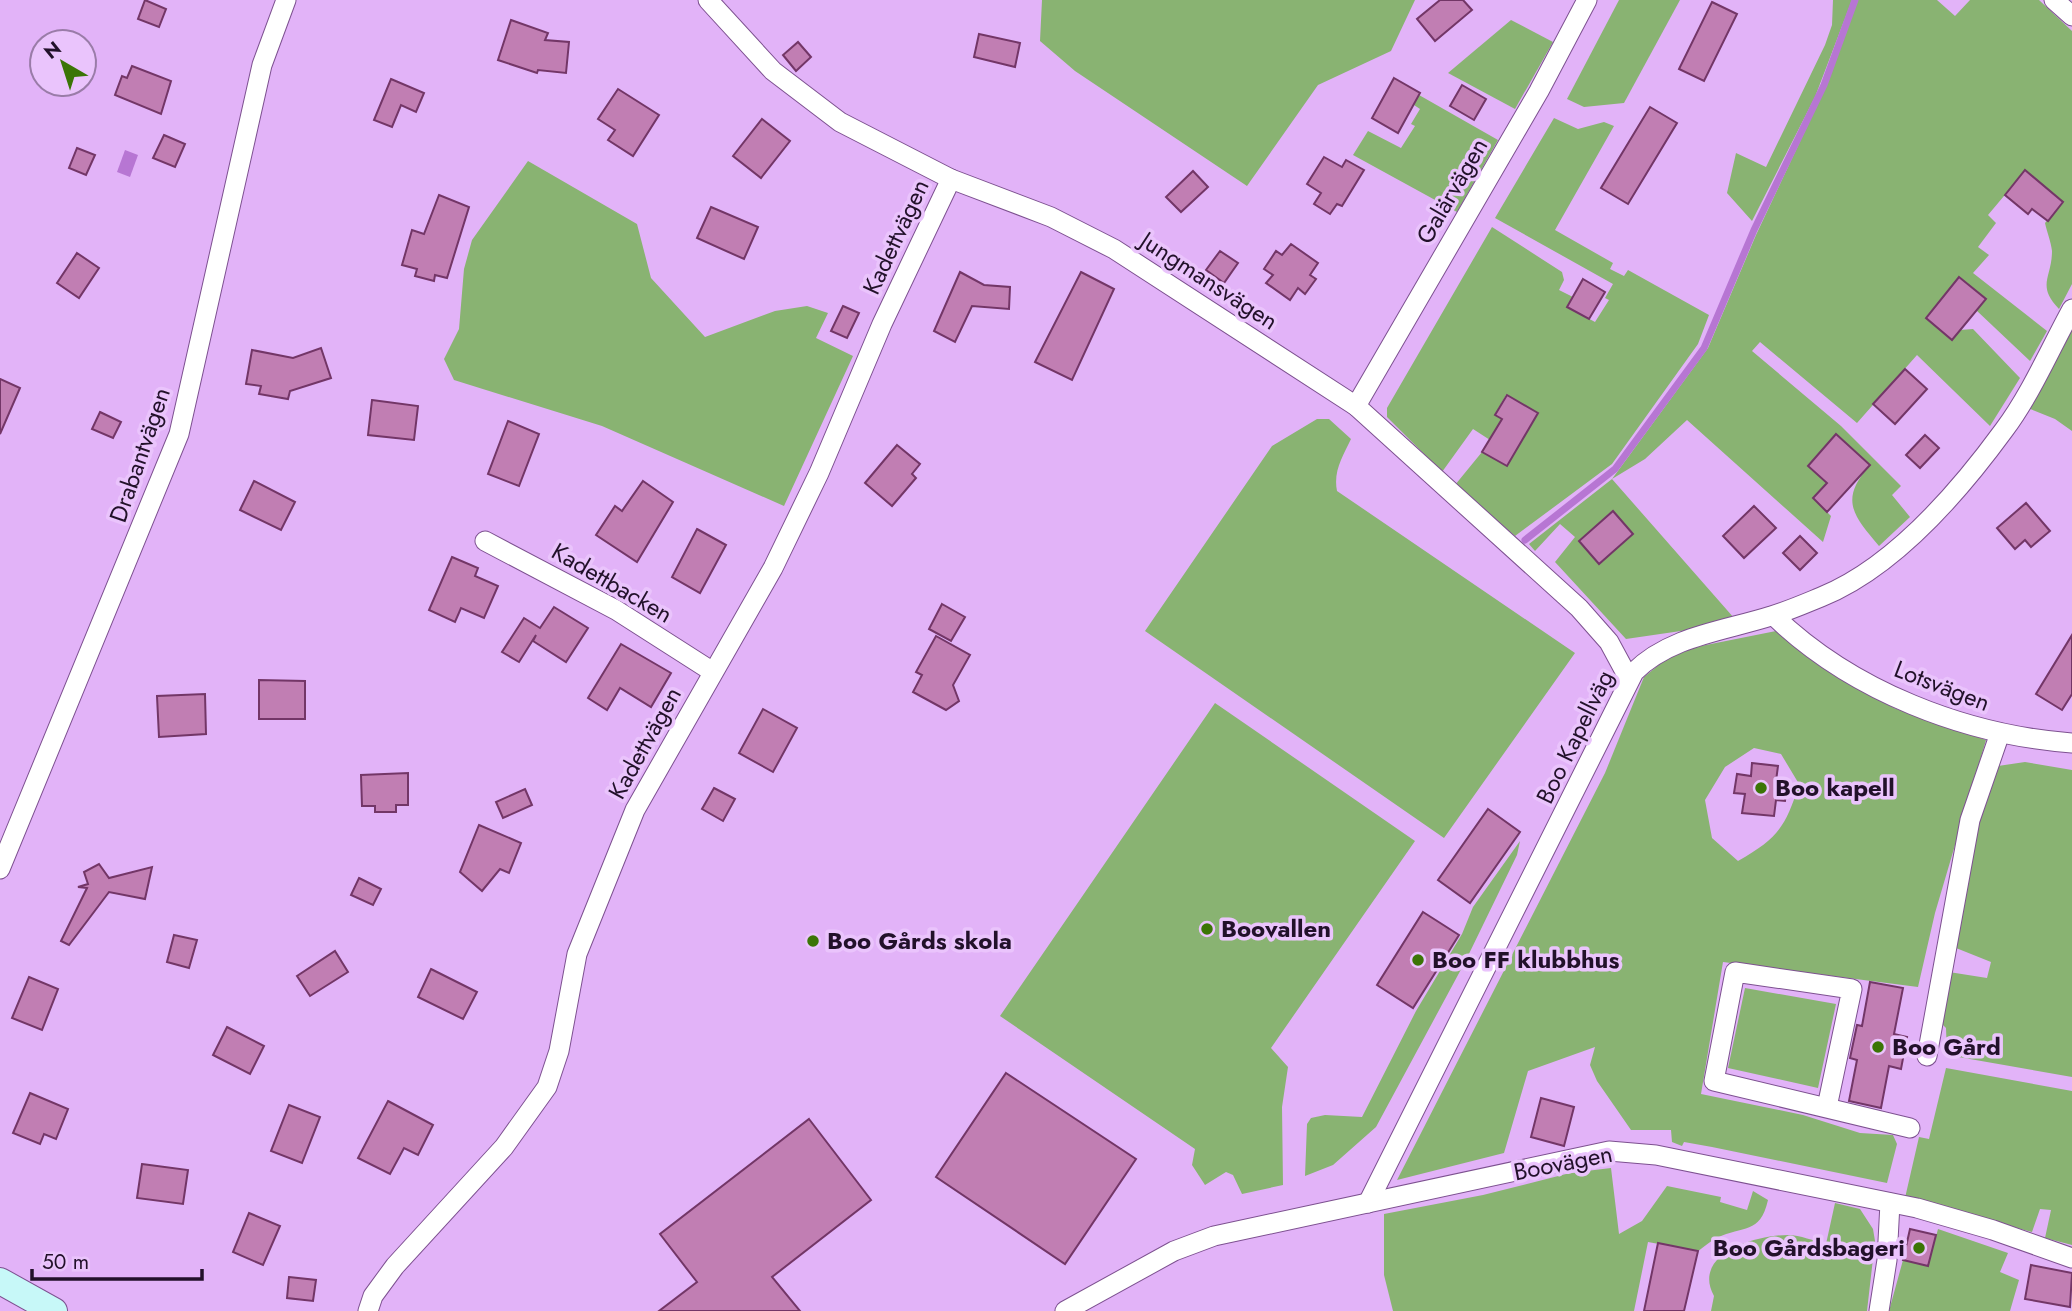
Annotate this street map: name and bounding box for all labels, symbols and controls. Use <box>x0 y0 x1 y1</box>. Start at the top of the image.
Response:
north arrow <box>28 28 98 98</box>
text: N <box>38 35 67 65</box>
street label: Galärvägen <box>1407 131 1496 250</box>
street label: Kadettvägen <box>854 173 938 300</box>
street label: Jungmansvägen <box>1131 221 1285 338</box>
street label: Drabantvägen <box>100 383 179 527</box>
street label: Kadettbacken <box>545 534 679 631</box>
street label: Lotsvägen <box>1889 651 1995 720</box>
street label: Boo Kapellväg <box>1527 664 1622 810</box>
street label: Kadettvägen <box>599 680 690 805</box>
place label: Boo kapell <box>1775 770 1895 805</box>
marker: Boo kapell <box>1753 780 1769 796</box>
place label: Boovallen <box>1221 911 1331 946</box>
marker: Boovallen <box>1199 921 1215 937</box>
place label: Boo Gårds skola <box>827 923 1012 958</box>
marker: Boo Gårds skola <box>805 933 821 949</box>
place label: Boo FF klubbhus <box>1432 942 1619 977</box>
marker: Boo FF klubbhus <box>1410 952 1426 968</box>
place label: Boo Gård <box>1892 1029 2001 1064</box>
marker: Boo Gård <box>1870 1039 1886 1055</box>
street label: Boovägen <box>1510 1136 1615 1189</box>
place label: Boo Gårdsbageri <box>1713 1230 1905 1265</box>
scale bar <box>32 1238 201 1282</box>
marker: Boo Gårdsbageri <box>1911 1240 1927 1256</box>
text: 50 m <box>42 1247 89 1277</box>

